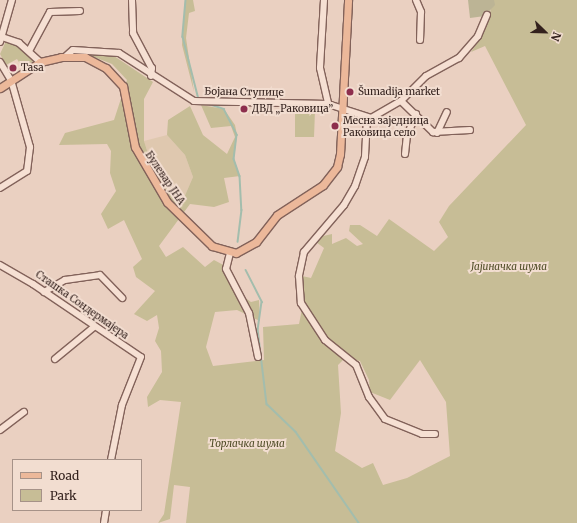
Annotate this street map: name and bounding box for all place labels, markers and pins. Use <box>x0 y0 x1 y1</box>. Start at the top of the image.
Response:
place label: Tasa <box>21 62 44 74</box>
marker: Tasa <box>8 63 18 73</box>
place label: Šumadija market <box>358 86 440 98</box>
marker: Šumadija market <box>345 87 355 97</box>
place label: ДВД „Раковица” <box>252 103 333 115</box>
marker: ДВД „Раковица” <box>239 104 249 114</box>
place label: Месна заједница Раковица село <box>343 114 429 138</box>
marker: Месна заједница Раковица село <box>330 121 340 131</box>

